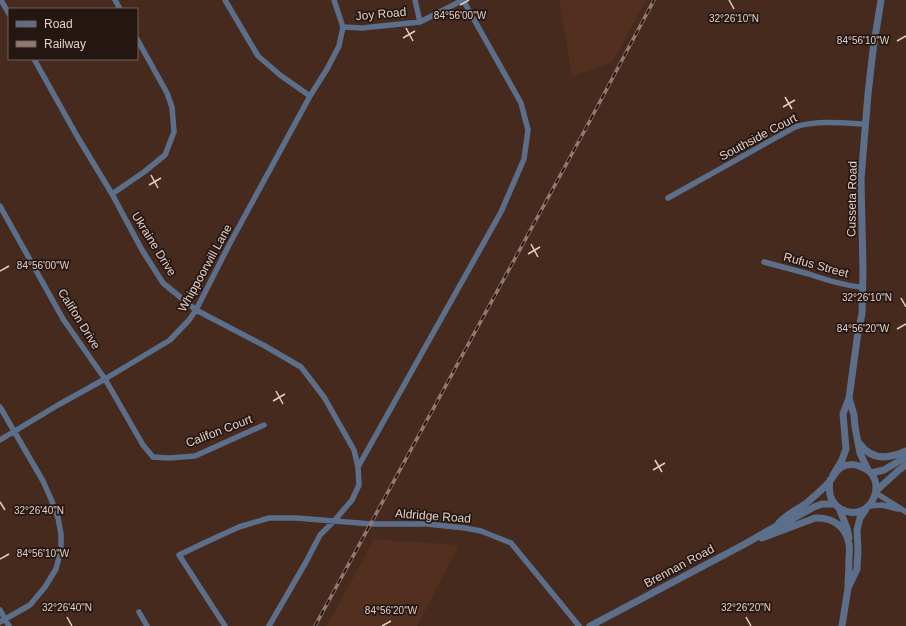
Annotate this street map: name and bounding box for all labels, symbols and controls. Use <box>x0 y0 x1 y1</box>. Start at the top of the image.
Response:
street label: Joy Road <box>355 5 407 23</box>
legend <box>8 8 138 60</box>
text: 84°56'00"W <box>434 10 487 21</box>
text: 32°26'10"N <box>709 13 759 24</box>
text: Road <box>44 17 73 31</box>
text: 84°56'10"W <box>837 35 890 46</box>
text: Railway <box>44 37 86 51</box>
street label: Southside Court <box>717 110 800 163</box>
street label: Cusseta Road <box>844 161 860 237</box>
street label: Ukraine Drive <box>129 209 179 279</box>
street label: Whippoorwill Lane <box>175 221 235 314</box>
street label: Rufus Street <box>782 250 851 281</box>
text: 84°56'00"W <box>17 260 70 271</box>
street label: Califon Drive <box>55 286 103 352</box>
text: 32°26'10"N <box>842 292 892 303</box>
text: 84°56'20"W <box>837 323 890 334</box>
street label: Califon Court <box>184 412 255 450</box>
text: 32°26'40"N <box>14 505 64 516</box>
street label: Aldridge Road <box>395 506 471 526</box>
street label: Brennan Road <box>642 542 716 590</box>
text: 84°56'10"W <box>17 548 70 559</box>
text: 32°26'40"N <box>42 602 92 613</box>
text: 32°26'20"N <box>721 602 771 613</box>
text: 84°56'20"W <box>365 605 418 616</box>

